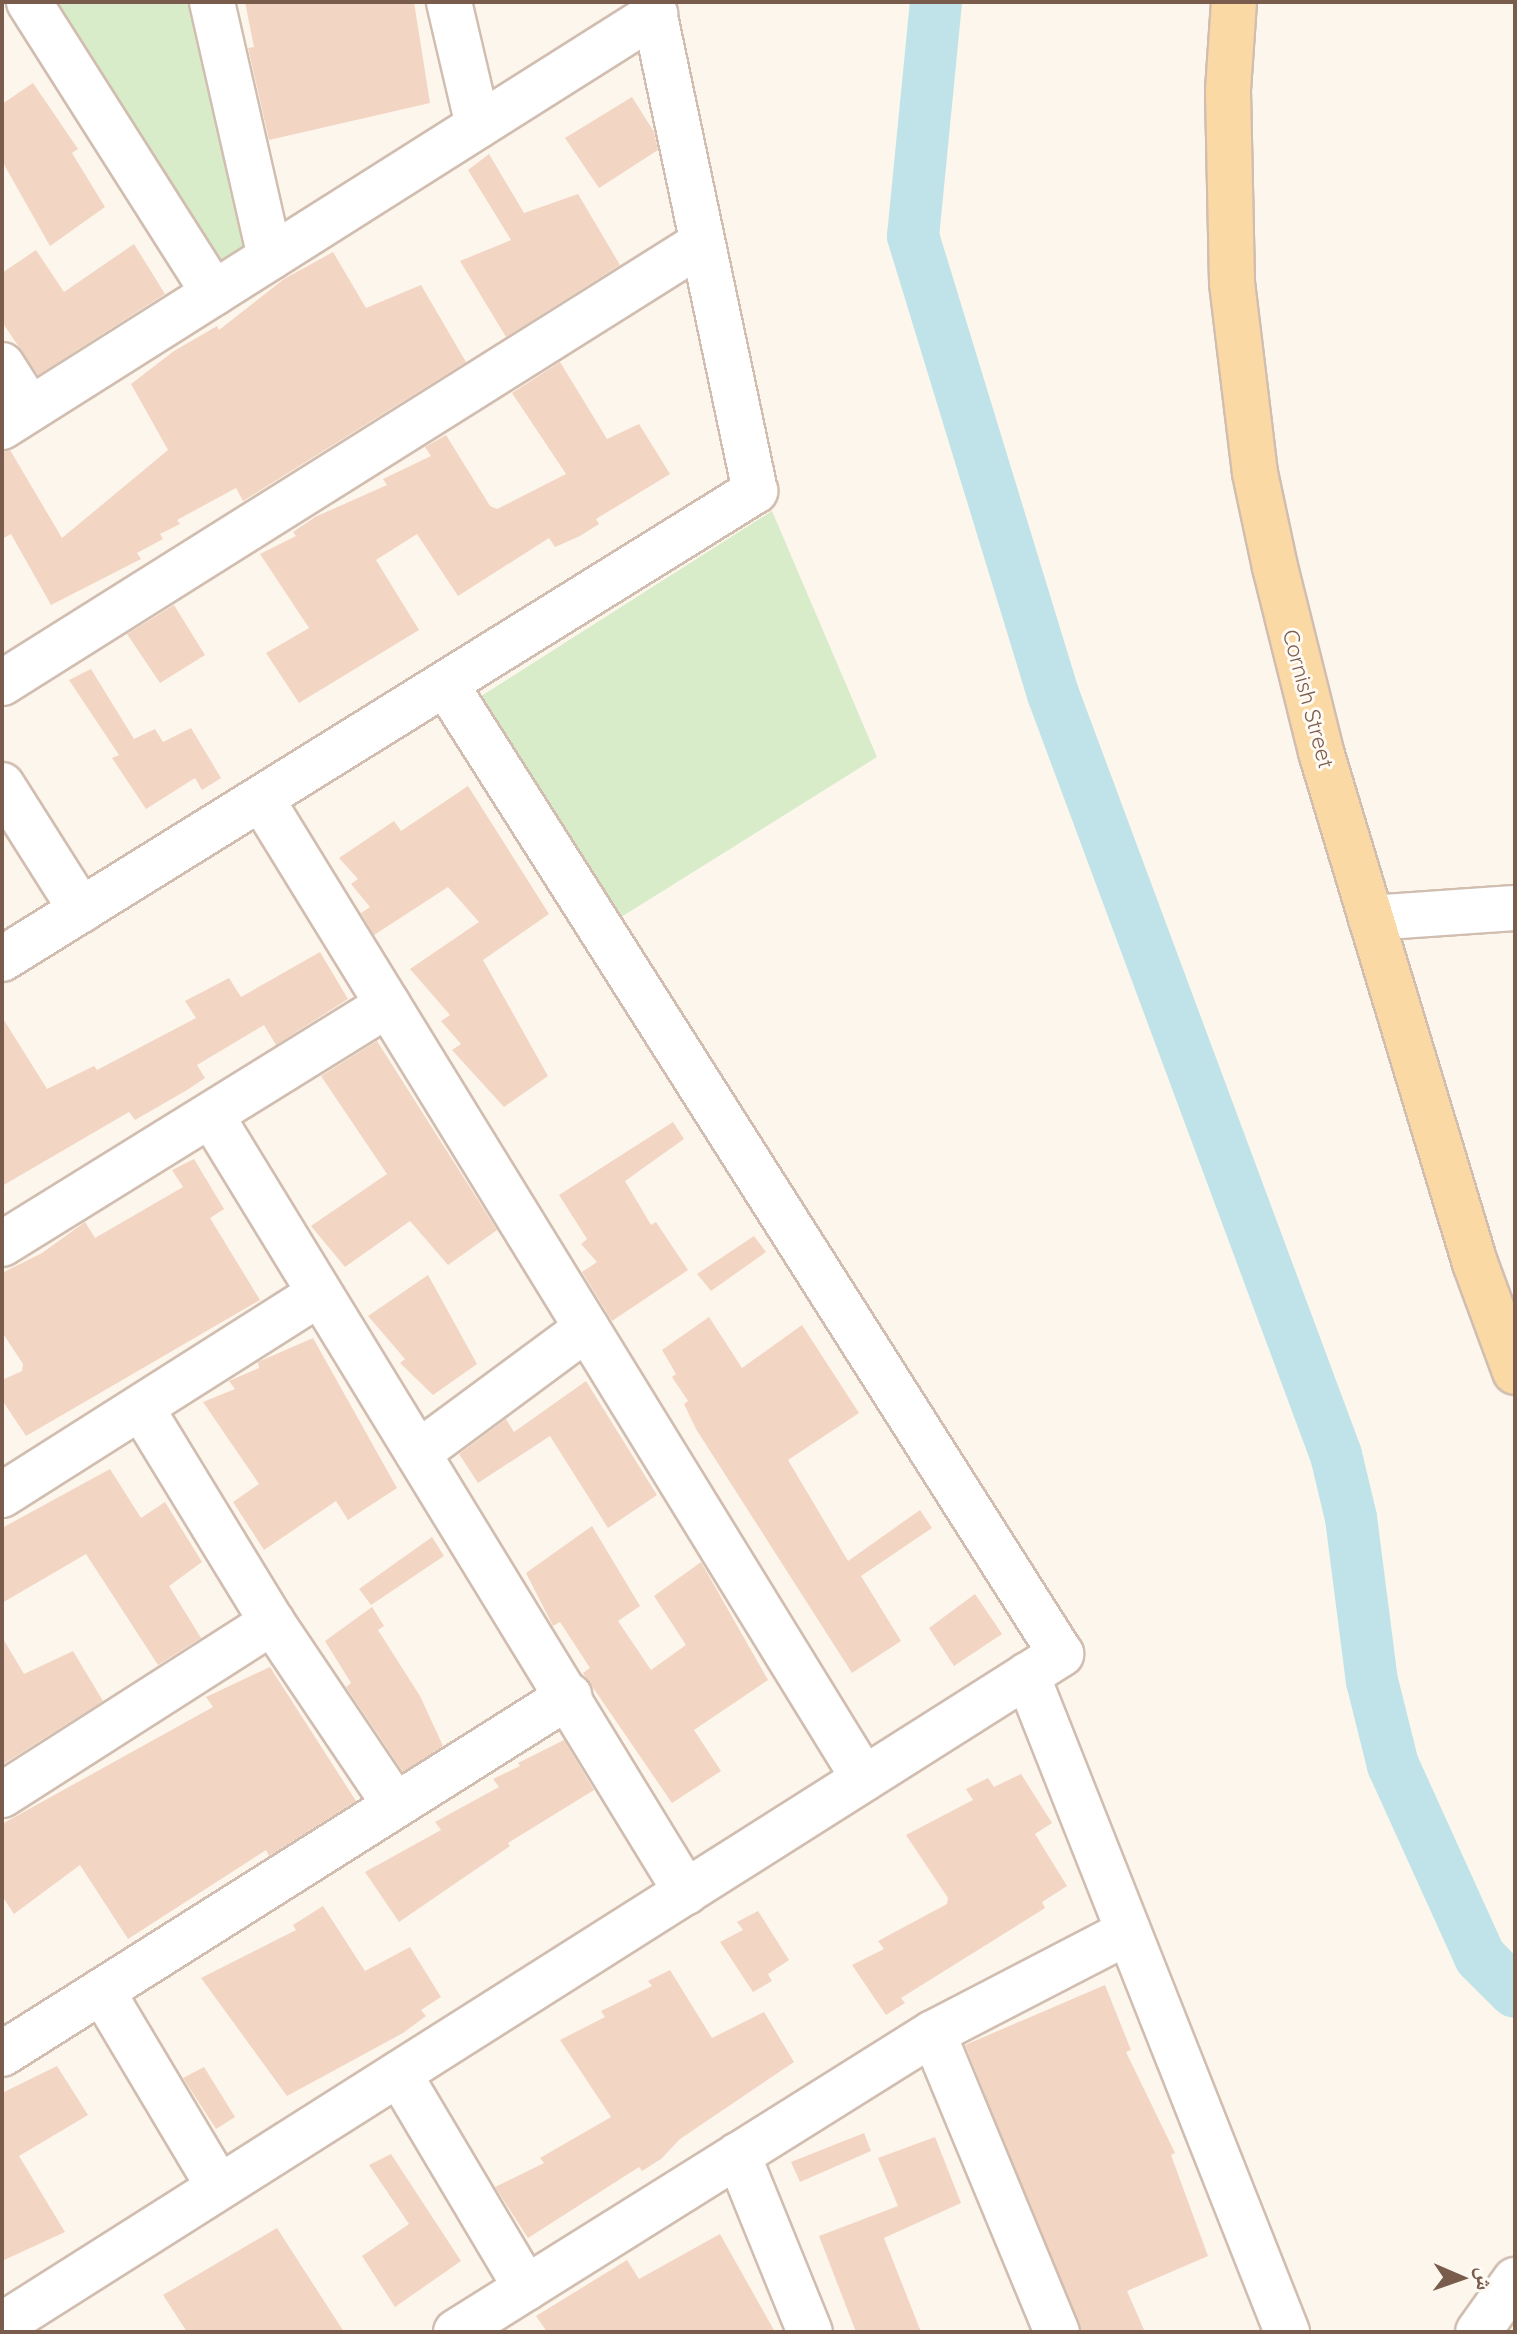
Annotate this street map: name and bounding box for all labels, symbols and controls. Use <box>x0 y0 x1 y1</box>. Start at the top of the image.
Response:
street label: Cornish Street <box>1277 627 1339 771</box>
north arrow <box>1421 2238 1501 2318</box>
text: ش <box>1471 2267 1499 2291</box>

